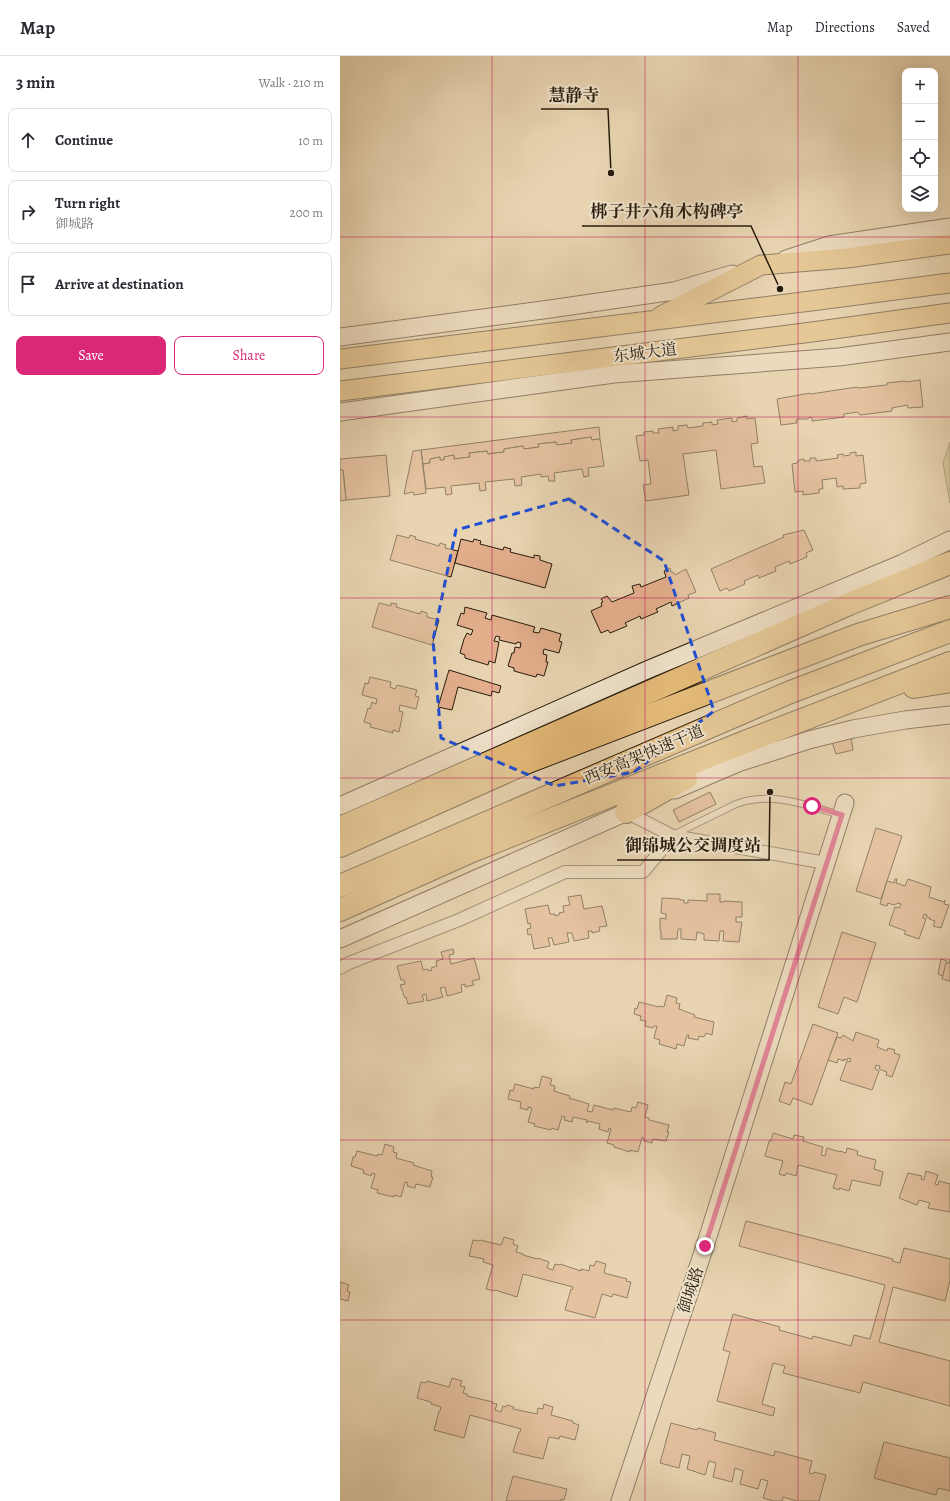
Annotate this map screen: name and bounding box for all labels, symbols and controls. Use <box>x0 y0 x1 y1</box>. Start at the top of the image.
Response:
text: Map <box>20 15 55 41</box>
text: Map <box>767 18 793 37</box>
text: Directions <box>815 18 875 37</box>
text: Saved <box>897 18 930 37</box>
map controls <box>902 68 938 212</box>
button: + <box>902 68 938 104</box>
text: 3 min <box>16 71 55 94</box>
text: Walk · 210 m <box>259 74 324 91</box>
callout: 慧静寺 <box>541 80 608 109</box>
text: 慧静寺 <box>549 84 600 107</box>
button: − <box>902 104 938 140</box>
icon: ahead <box>17 129 39 151</box>
text: Continue <box>55 130 113 150</box>
text: 10 m <box>298 132 323 149</box>
button: locate <box>902 140 938 176</box>
button: layers <box>902 176 938 212</box>
text: Turn right <box>55 193 120 213</box>
callout: 梆子井六角木构碑亭 <box>582 197 751 226</box>
text: 梆子井六角木构碑亭 <box>591 200 744 223</box>
icon: right <box>17 201 39 223</box>
text: 200 m <box>290 204 323 221</box>
text: 御城路 <box>55 215 94 232</box>
icon: arrive <box>17 273 39 295</box>
text: Arrive at destination <box>55 274 184 294</box>
button: Save <box>16 336 166 375</box>
button: Share <box>174 336 324 375</box>
street label: 东城大道 <box>612 338 678 368</box>
street label: 西安高架快速干道 <box>581 720 707 790</box>
route start <box>803 797 821 815</box>
callout: 御锦城公交调度站 <box>617 831 769 860</box>
text: 御锦城公交调度站 <box>625 834 761 857</box>
route end <box>696 1237 714 1255</box>
street label: 御城路 <box>673 1264 709 1316</box>

